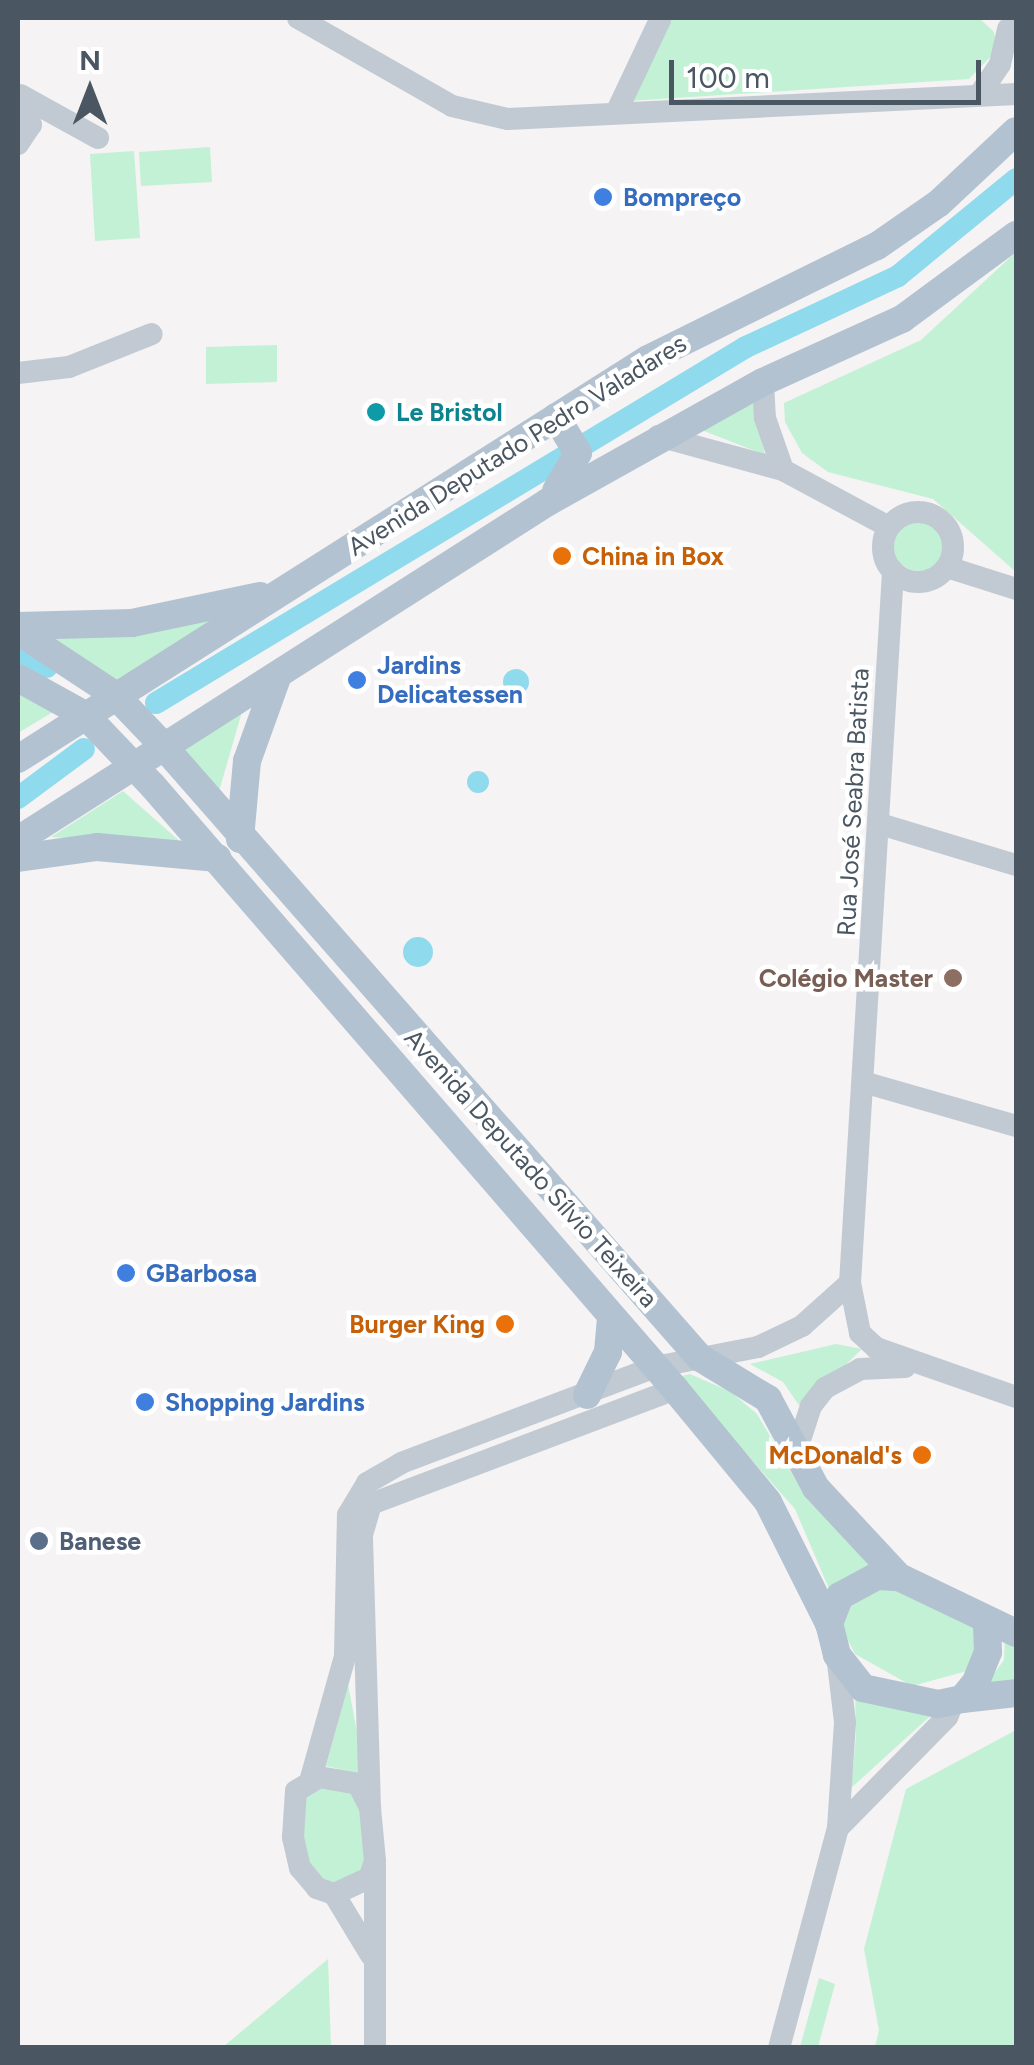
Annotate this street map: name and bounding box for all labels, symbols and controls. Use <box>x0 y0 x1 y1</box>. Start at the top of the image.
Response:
north arrow <box>40 40 140 140</box>
scale bar <box>674 40 986 102</box>
text: N <box>79 43 101 77</box>
text: 100 m <box>686 59 770 96</box>
place label: Bompreço <box>623 182 741 212</box>
marker: Bompreço <box>592 186 614 208</box>
street label: Avenida Deputado Pedro Valadares <box>342 328 692 562</box>
place label: Le Bristol <box>396 397 503 427</box>
marker: Le Bristol <box>365 401 387 423</box>
place label: China in Box <box>582 541 724 571</box>
marker: China in Box <box>551 545 573 567</box>
place label: Jardins Delicatessen <box>377 651 523 710</box>
street label: Rua José Seabra Batista <box>831 667 875 937</box>
marker: Jardins Delicatessen <box>346 669 368 691</box>
place label: Colégio Master <box>759 963 933 993</box>
marker: Colégio Master <box>942 967 964 989</box>
street label: Avenida Deputado Sílvio Teixeira <box>398 1023 664 1313</box>
place label: GBarbosa <box>146 1258 257 1288</box>
marker: GBarbosa <box>115 1262 137 1284</box>
place label: Burger King <box>349 1309 485 1339</box>
marker: Burger King <box>494 1313 516 1335</box>
place label: Shopping Jardins <box>165 1387 365 1417</box>
marker: Shopping Jardins <box>134 1391 156 1413</box>
place label: McDonald's <box>769 1440 902 1470</box>
marker: McDonald's <box>911 1444 933 1466</box>
place label: Banese <box>59 1526 141 1556</box>
marker: Banese <box>28 1530 50 1552</box>

